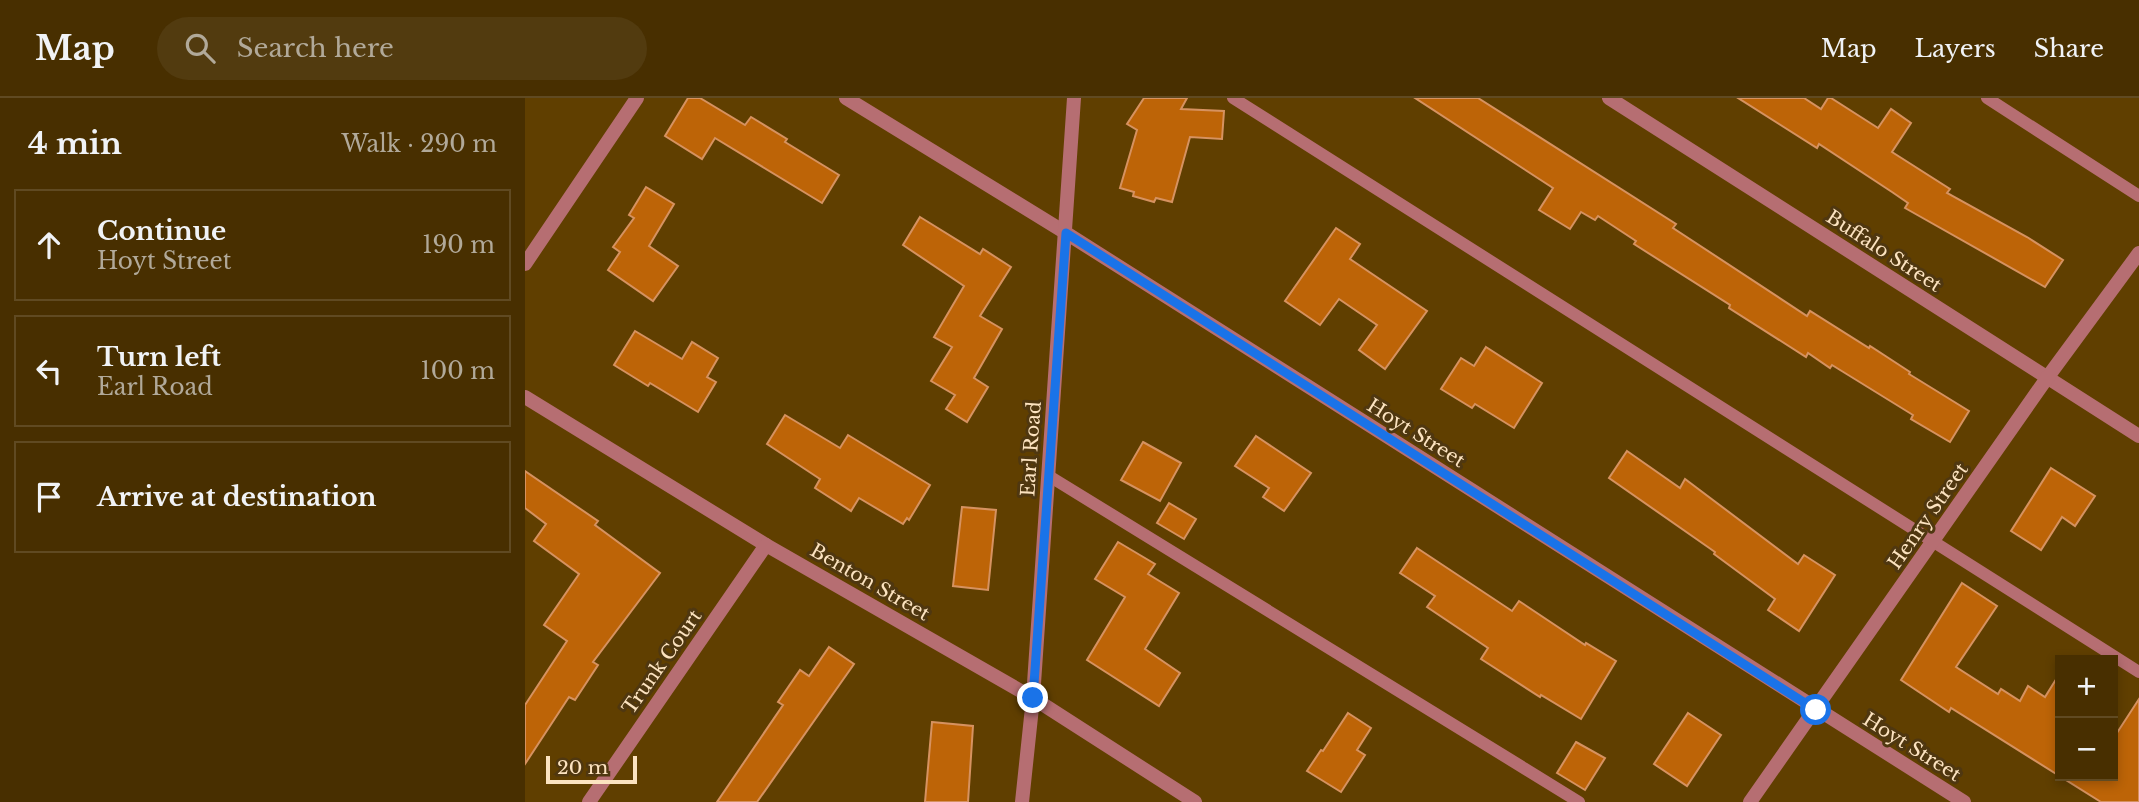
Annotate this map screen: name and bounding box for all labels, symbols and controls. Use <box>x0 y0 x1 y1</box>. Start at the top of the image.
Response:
search box <box>157 17 647 80</box>
text: Map <box>35 28 115 69</box>
icon: search <box>181 29 219 67</box>
text: Search here <box>237 32 394 64</box>
text: Map <box>1821 34 1877 63</box>
text: Layers <box>1915 34 1996 63</box>
text: Share <box>2034 34 2104 63</box>
text: 4 min <box>28 125 122 162</box>
text: Walk · 290 m <box>341 130 497 158</box>
street label: Buffalo Street <box>1822 205 1947 297</box>
text: Continue <box>97 215 226 247</box>
icon: ahead <box>30 226 68 264</box>
text: 190 m <box>422 231 495 259</box>
text: Hoyt Street <box>97 247 231 275</box>
text: Turn left <box>97 341 221 373</box>
icon: left <box>30 352 68 390</box>
text: 100 m <box>421 357 495 385</box>
text: Earl Road <box>97 373 213 401</box>
street label: Hoyt Street <box>1363 394 1470 473</box>
street label: Earl Road <box>1016 400 1046 497</box>
street label: Henry Street <box>1883 458 1974 574</box>
icon: arrive <box>30 478 68 516</box>
text: Arrive at destination <box>97 481 377 513</box>
street label: Benton Street <box>806 539 934 626</box>
street label: Trunk Court <box>618 605 707 719</box>
map controls <box>2055 655 2118 781</box>
button: + <box>2055 655 2118 718</box>
route end <box>1017 682 1048 713</box>
route start <box>1800 694 1831 725</box>
street label: Hoyt Street <box>1859 708 1966 787</box>
button: − <box>2055 718 2118 781</box>
scale bar <box>546 753 637 785</box>
text: 20 m <box>557 756 608 779</box>

